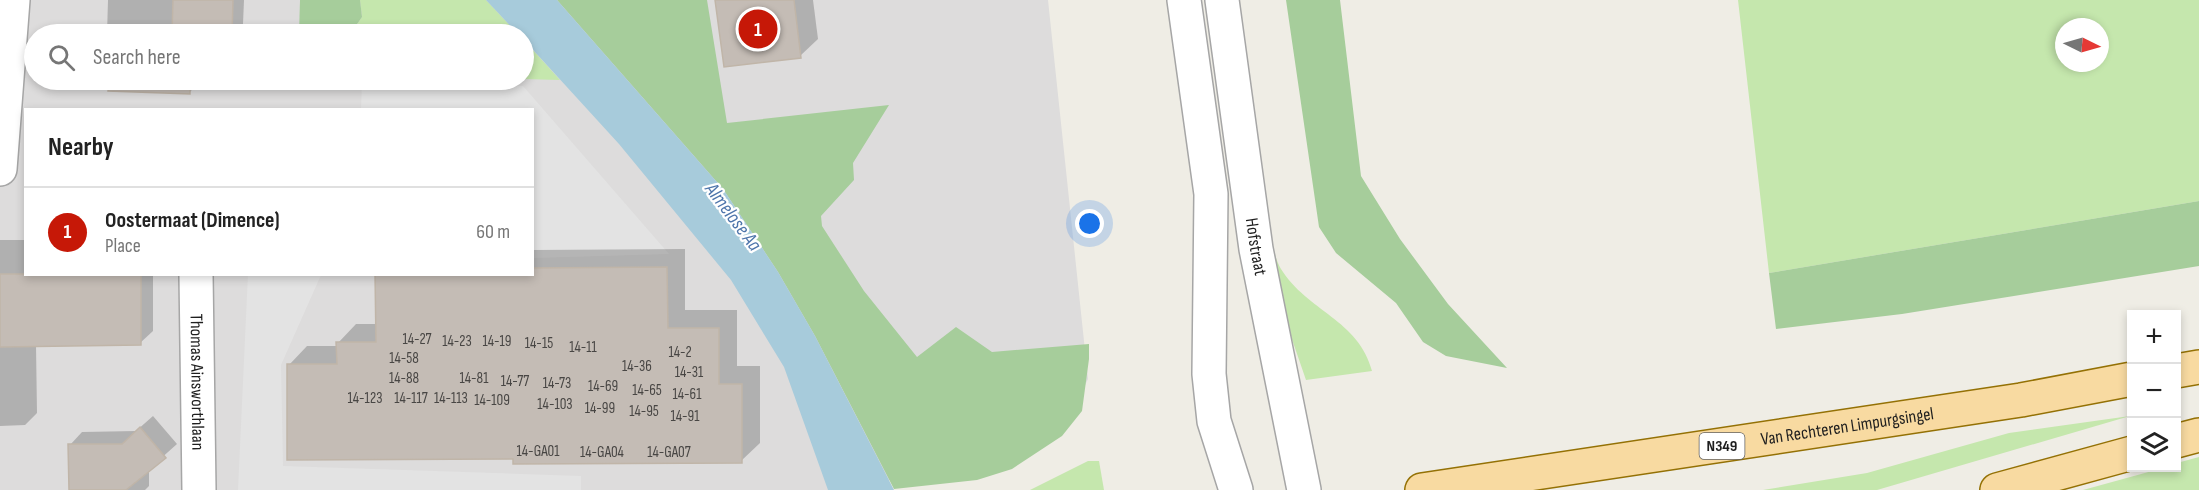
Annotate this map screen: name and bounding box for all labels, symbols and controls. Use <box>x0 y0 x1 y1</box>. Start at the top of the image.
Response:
pin: 1 <box>738 6 777 51</box>
north arrow <box>2055 18 2109 72</box>
search box <box>24 24 534 90</box>
icon: search <box>45 41 78 74</box>
text: Search here <box>93 44 180 71</box>
text: Nearby <box>48 132 114 163</box>
water label: Almelose Aa <box>699 177 766 256</box>
text: Oostermaat (Dimence) <box>105 207 280 234</box>
your location <box>1075 209 1104 238</box>
street label: Hofstraat <box>1241 217 1272 278</box>
text: 1 <box>64 220 71 244</box>
text: 60 m <box>476 220 510 244</box>
text: Place <box>105 234 141 258</box>
map controls <box>2127 310 2181 472</box>
button: + <box>2127 310 2181 364</box>
street label: Thomas Ainsworthlaan <box>186 314 209 450</box>
house number: 14-27 <box>402 330 432 349</box>
house number: 14-23 <box>442 332 472 351</box>
house number: 14-19 <box>483 332 511 351</box>
house number: 14-15 <box>525 334 553 353</box>
house number: 14-11 <box>569 338 598 357</box>
house number: 14-2 <box>668 343 692 362</box>
house number: 14-58 <box>389 349 419 368</box>
house number: 14-36 <box>622 357 652 376</box>
house number: 14-31 <box>675 363 704 382</box>
button: − <box>2127 364 2181 418</box>
house number: 14-88 <box>389 369 419 388</box>
house number: 14-81 <box>460 369 489 388</box>
house number: 14-77 <box>501 372 529 391</box>
house number: 14-73 <box>543 374 571 393</box>
house number: 14-69 <box>588 377 618 396</box>
house number: 14-65 <box>632 381 662 400</box>
house number: 14-61 <box>673 385 702 404</box>
house number: 14-123 <box>348 389 382 408</box>
house number: 14-117 <box>394 389 428 408</box>
house number: 14-113 <box>434 389 468 408</box>
house number: 14-109 <box>474 391 510 410</box>
house number: 14-103 <box>537 395 573 414</box>
house number: 14-99 <box>585 399 615 418</box>
house number: 14-95 <box>629 402 659 421</box>
street label: Van Rechteren Limpurgsingel <box>1759 403 1935 449</box>
house number: 14-91 <box>671 407 700 426</box>
button: layers <box>2127 418 2181 472</box>
road number: N349 <box>1700 433 1744 459</box>
house number: 14-GA01 <box>517 442 560 461</box>
house number: 14-GA04 <box>580 443 624 462</box>
house number: 14-GA07 <box>647 443 691 462</box>

